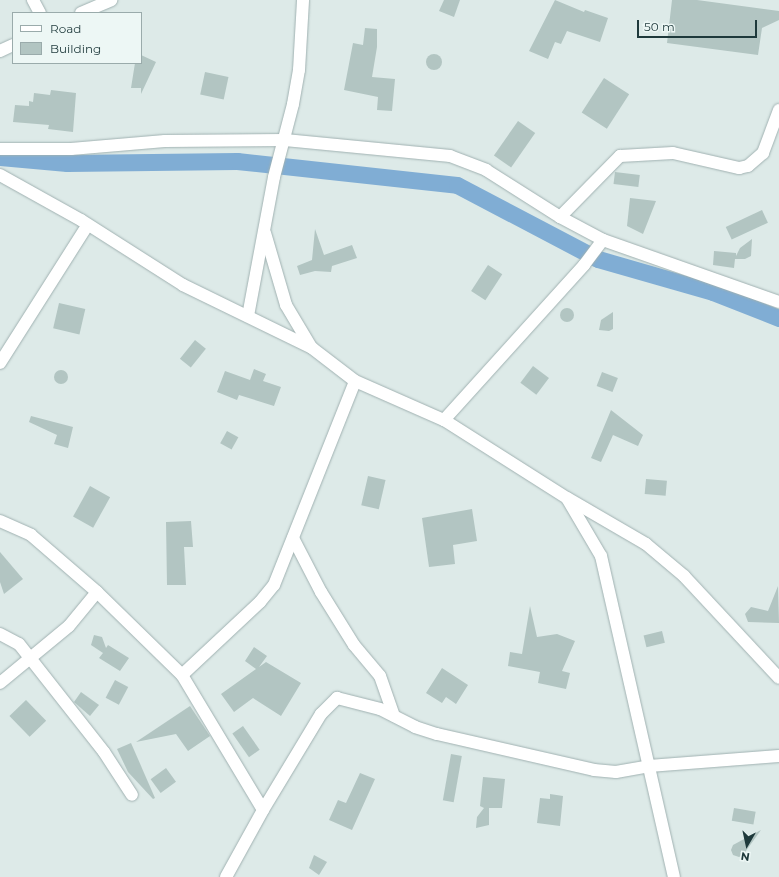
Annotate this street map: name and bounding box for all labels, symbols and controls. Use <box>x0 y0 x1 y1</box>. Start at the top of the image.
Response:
legend <box>12 12 142 64</box>
scale bar <box>639 12 759 38</box>
text: 50 m <box>644 19 675 34</box>
text: Road <box>50 21 81 36</box>
text: Building <box>50 41 101 56</box>
north arrow <box>727 825 767 865</box>
text: N <box>740 849 751 864</box>

